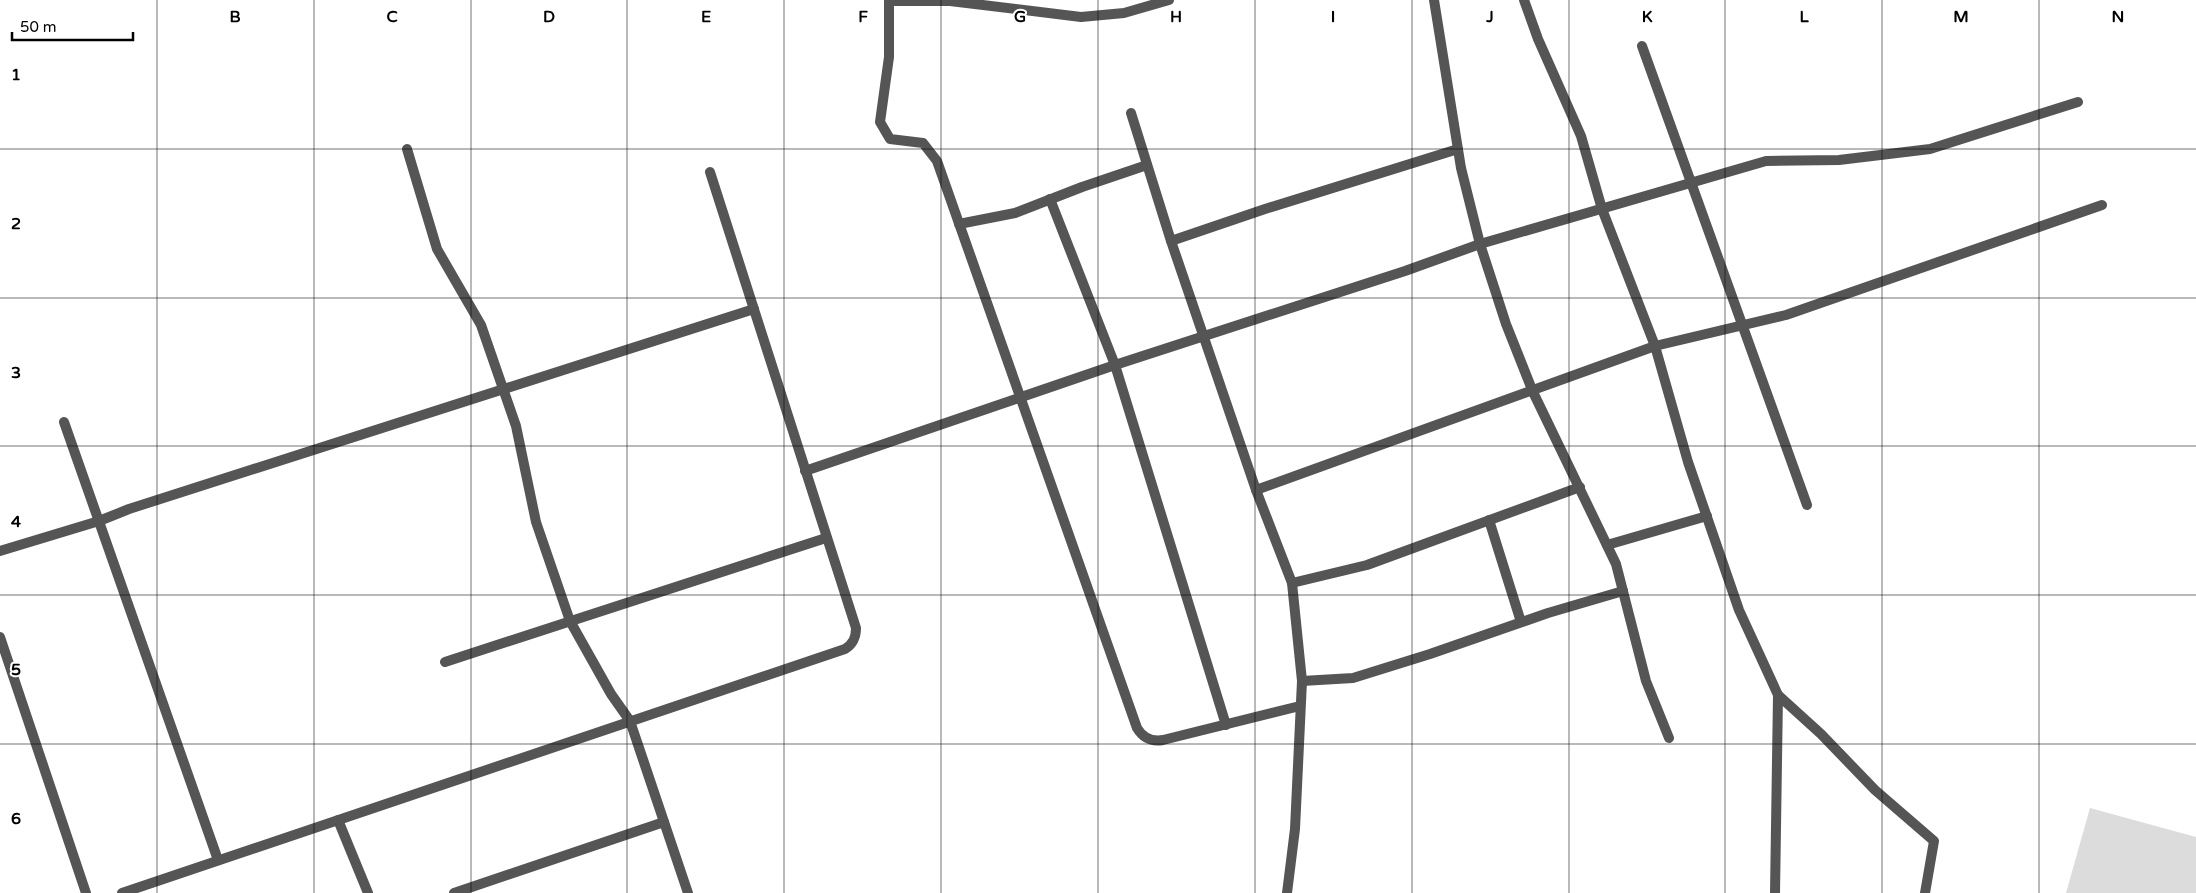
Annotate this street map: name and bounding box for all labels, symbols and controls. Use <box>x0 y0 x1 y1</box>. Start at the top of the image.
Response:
text: B <box>229 7 241 27</box>
text: C <box>386 7 398 27</box>
text: D <box>543 7 555 27</box>
text: E <box>701 7 711 27</box>
text: F <box>858 7 868 27</box>
text: G <box>1014 7 1026 27</box>
text: H <box>1170 7 1182 27</box>
text: I <box>1331 7 1335 27</box>
text: J <box>1485 7 1494 27</box>
text: K <box>1642 7 1653 27</box>
text: L <box>1799 7 1809 27</box>
text: M <box>1953 7 1969 27</box>
text: N <box>2112 7 2124 27</box>
scale bar <box>12 10 134 42</box>
text: 50 m <box>20 18 57 36</box>
text: 1 <box>11 65 21 85</box>
text: 2 <box>11 214 21 234</box>
text: 3 <box>11 363 21 383</box>
text: 4 <box>11 512 21 532</box>
text: 5 <box>11 660 21 680</box>
text: 6 <box>11 809 21 829</box>

